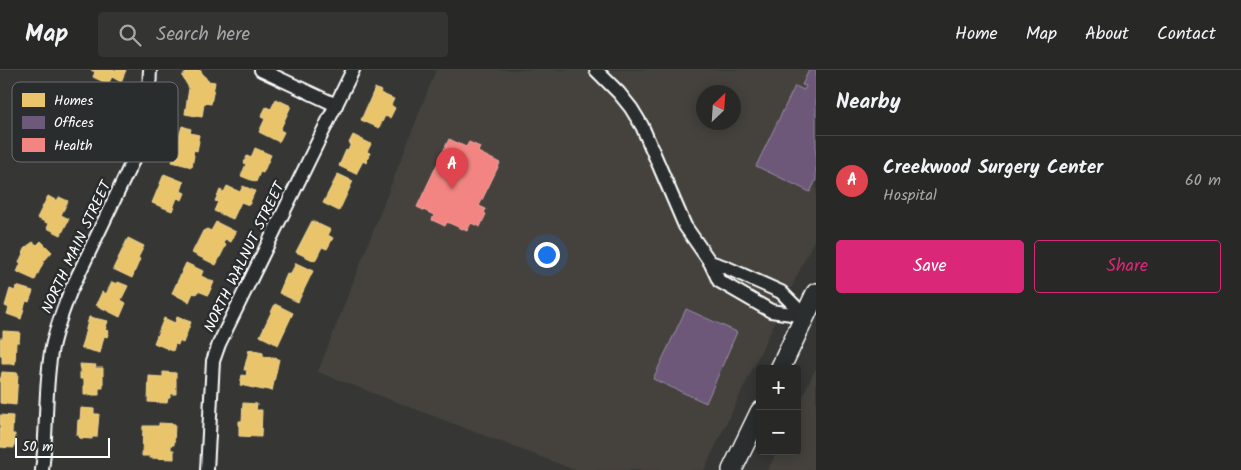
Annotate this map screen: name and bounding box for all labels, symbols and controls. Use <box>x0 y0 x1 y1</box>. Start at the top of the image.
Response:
search box <box>98 12 448 57</box>
text: Map <box>25 15 68 54</box>
text: Search here <box>156 20 250 50</box>
text: Home <box>955 20 998 49</box>
text: Map <box>1026 20 1057 49</box>
text: About <box>1085 20 1129 49</box>
text: Contact <box>1157 20 1216 49</box>
icon: search <box>116 21 144 49</box>
legend <box>12 82 178 162</box>
north arrow <box>696 85 741 130</box>
text: Nearby <box>836 86 901 119</box>
text: Homes <box>54 90 93 112</box>
text: Offices <box>54 112 94 134</box>
text: Health <box>54 135 93 157</box>
pin: A <box>436 148 468 189</box>
text: Creekwood Surgery Center <box>883 153 1103 183</box>
text: A <box>847 168 857 193</box>
text: 60 m <box>1185 168 1221 193</box>
street label: NORTH MAIN STREET <box>36 175 119 318</box>
street label: NORTH WALNUT STREET <box>198 176 293 337</box>
text: Hospital <box>883 183 937 208</box>
button: Save <box>836 240 1024 293</box>
button: Share <box>1034 240 1221 293</box>
your location <box>534 242 560 268</box>
map controls <box>756 365 801 455</box>
button: + <box>756 365 801 410</box>
button: − <box>756 410 801 455</box>
scale bar <box>15 435 110 458</box>
text: 50 m <box>22 436 53 458</box>

